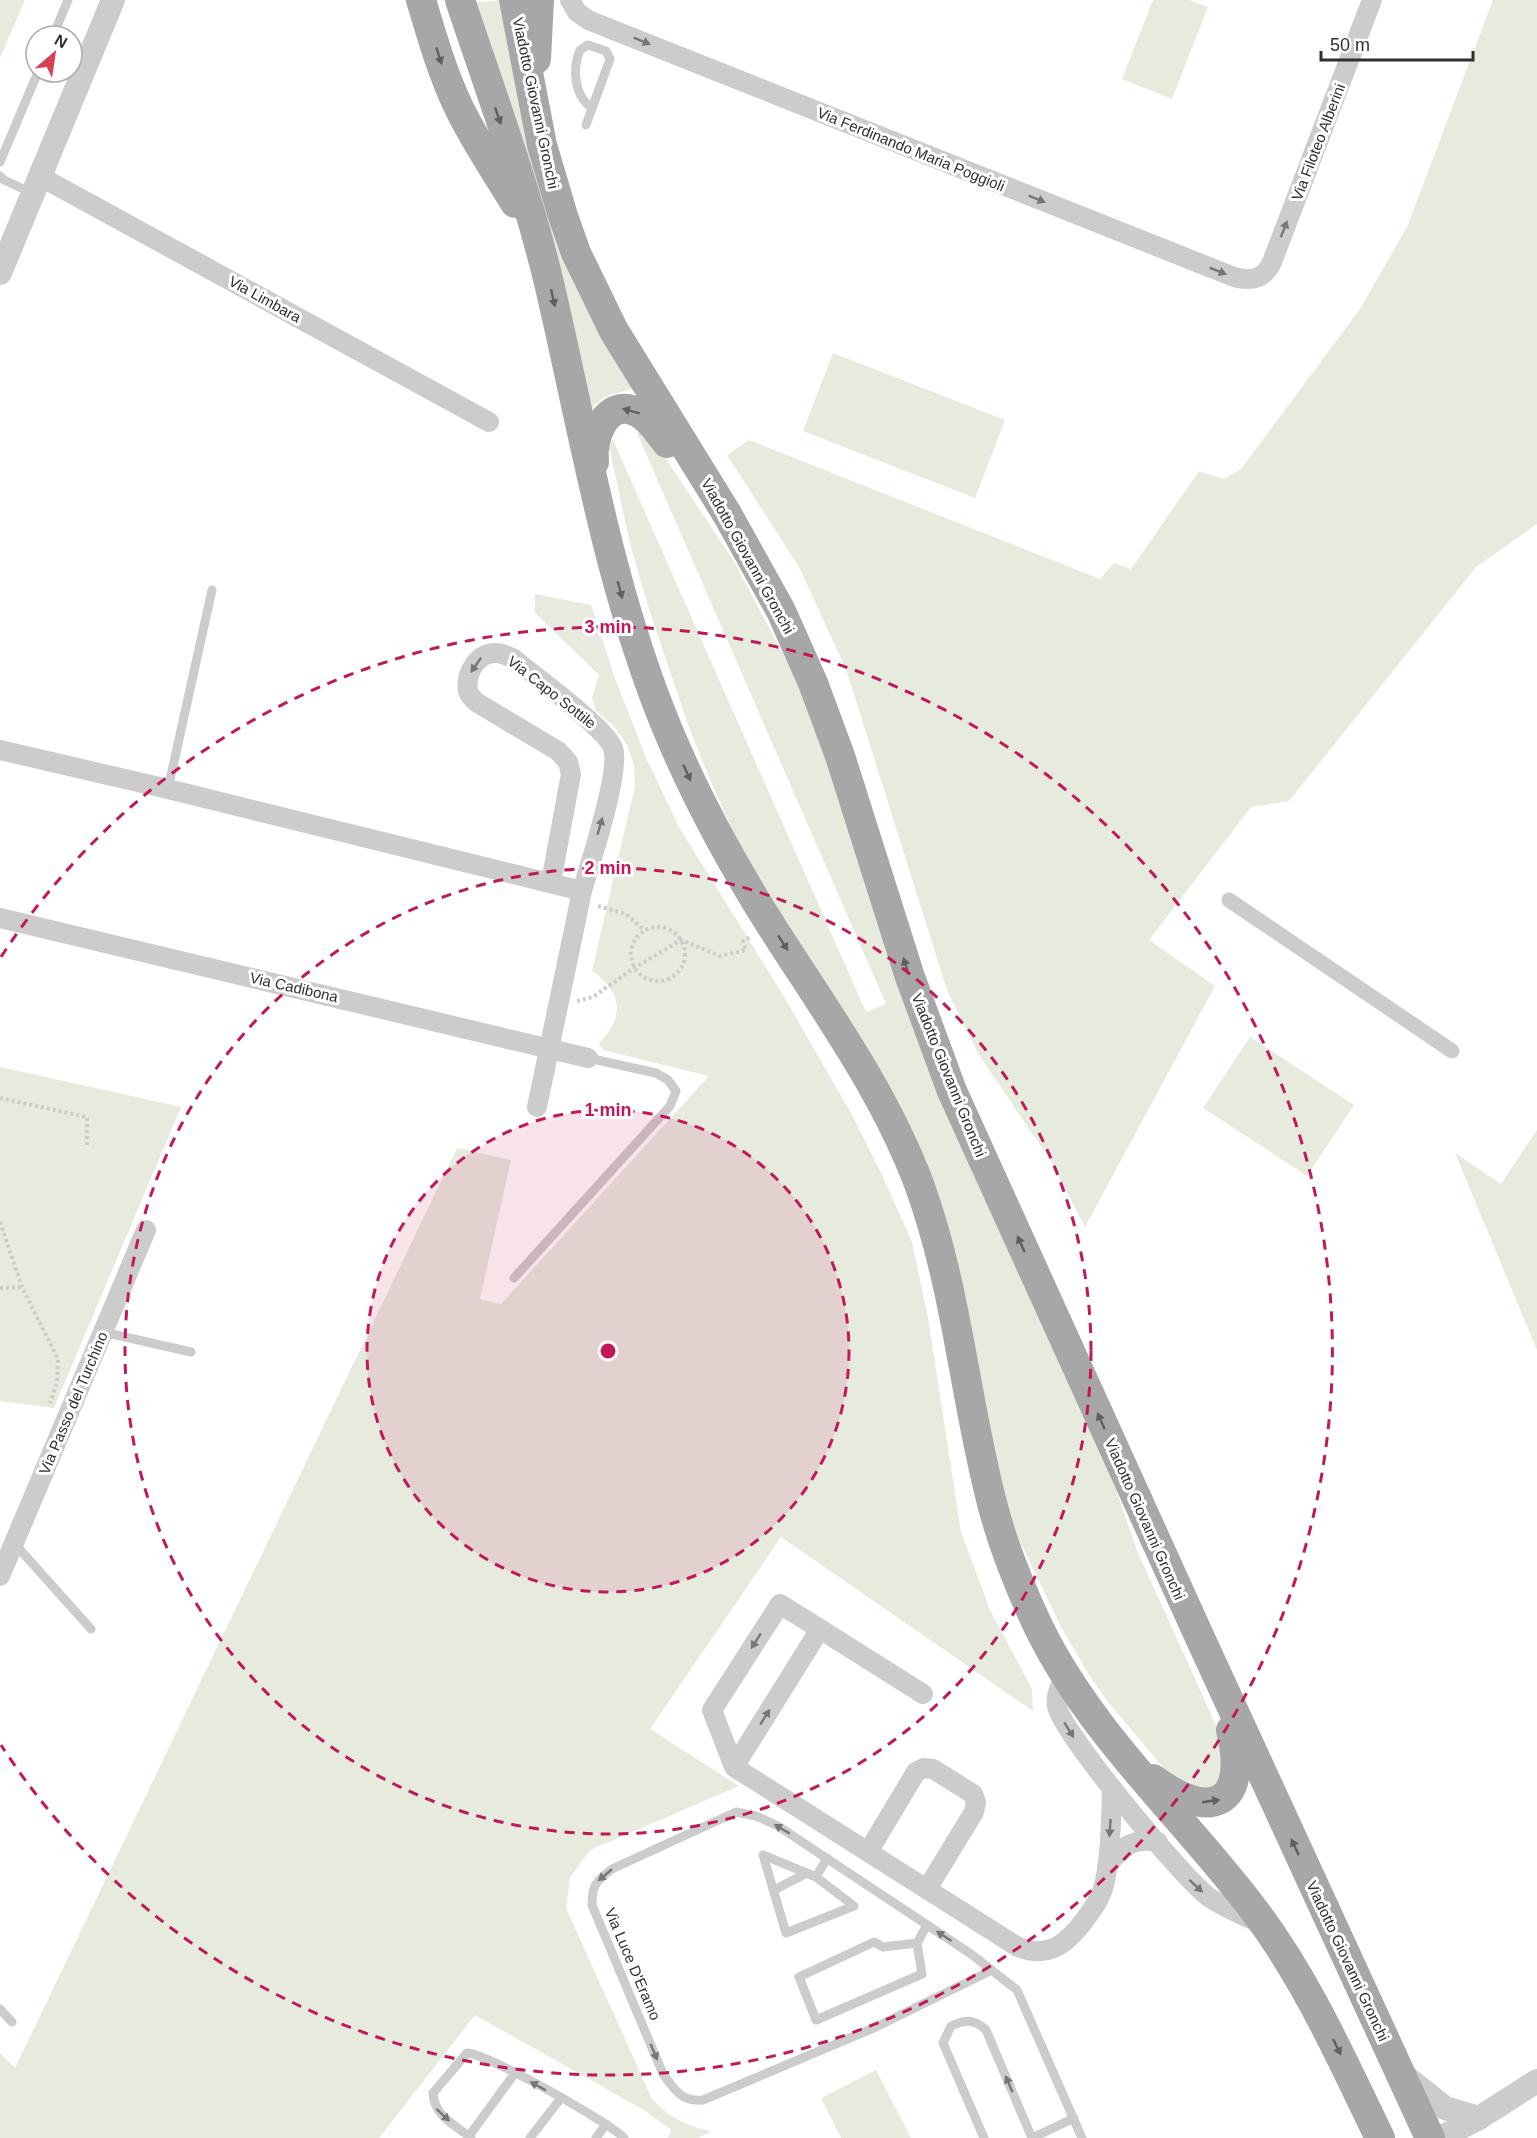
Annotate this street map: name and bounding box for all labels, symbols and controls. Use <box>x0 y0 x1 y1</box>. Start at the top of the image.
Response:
street label: Viadotto Giovanni Gronchi <box>510 16 562 190</box>
north arrow <box>24 24 84 84</box>
scale bar <box>1321 24 1472 62</box>
text: N <box>52 31 70 52</box>
text: 50 m <box>1330 35 1370 55</box>
one-way arrow <box>633 36 651 46</box>
one-way arrow <box>434 47 444 65</box>
street label: Via Filoteo Alberini <box>1288 81 1348 203</box>
street label: Via Ferdinando Maria Poggioli <box>815 104 1007 194</box>
one-way arrow <box>494 107 504 125</box>
one-way arrow <box>1029 194 1047 204</box>
one-way arrow <box>1280 220 1290 238</box>
one-way arrow <box>1210 266 1228 276</box>
street label: Via Limbara <box>226 272 305 326</box>
one-way arrow <box>548 289 558 307</box>
one-way arrow <box>622 406 640 415</box>
street label: Viadotto Giovanni Gronchi <box>698 475 798 637</box>
one-way arrow <box>615 581 625 600</box>
text: 3 min <box>584 617 632 637</box>
street label: Via Capo Sottile <box>504 652 600 732</box>
one-way arrow <box>470 657 482 673</box>
one-way arrow <box>682 765 692 783</box>
one-way arrow <box>596 817 606 835</box>
text: 2 min <box>584 858 632 878</box>
one-way arrow <box>777 935 788 951</box>
one-way arrow <box>901 957 911 975</box>
street label: Via Cadibona <box>248 969 340 1006</box>
street label: Viadotto Giovanni Gronchi <box>908 991 990 1159</box>
text: 1 min <box>584 1100 632 1120</box>
one-way arrow <box>1016 1235 1025 1252</box>
street label: Via Passo del Turchino <box>35 1329 111 1477</box>
centre of rings <box>598 1341 618 1361</box>
one-way arrow <box>1097 1413 1106 1430</box>
street label: Viadotto Giovanni Gronchi <box>1102 1436 1188 1602</box>
one-way arrow <box>751 1632 762 1649</box>
one-way arrow <box>759 1709 770 1725</box>
one-way arrow <box>1064 1722 1075 1738</box>
one-way arrow <box>1202 1797 1221 1806</box>
one-way arrow <box>1106 1819 1115 1838</box>
one-way arrow <box>773 1824 790 1834</box>
one-way arrow <box>1291 1839 1300 1856</box>
one-way arrow <box>597 1869 613 1882</box>
one-way arrow <box>1189 1878 1203 1892</box>
street label: Viadotto Giovanni Gronchi <box>1303 1878 1393 2044</box>
street label: Via Luce D'Eramo <box>602 1905 664 2023</box>
one-way arrow <box>937 1930 953 1942</box>
one-way arrow <box>1332 2039 1341 2056</box>
one-way arrow <box>650 2043 659 2061</box>
one-way arrow <box>1004 2075 1013 2093</box>
one-way arrow <box>529 2081 546 2091</box>
one-way arrow <box>435 2108 450 2121</box>

